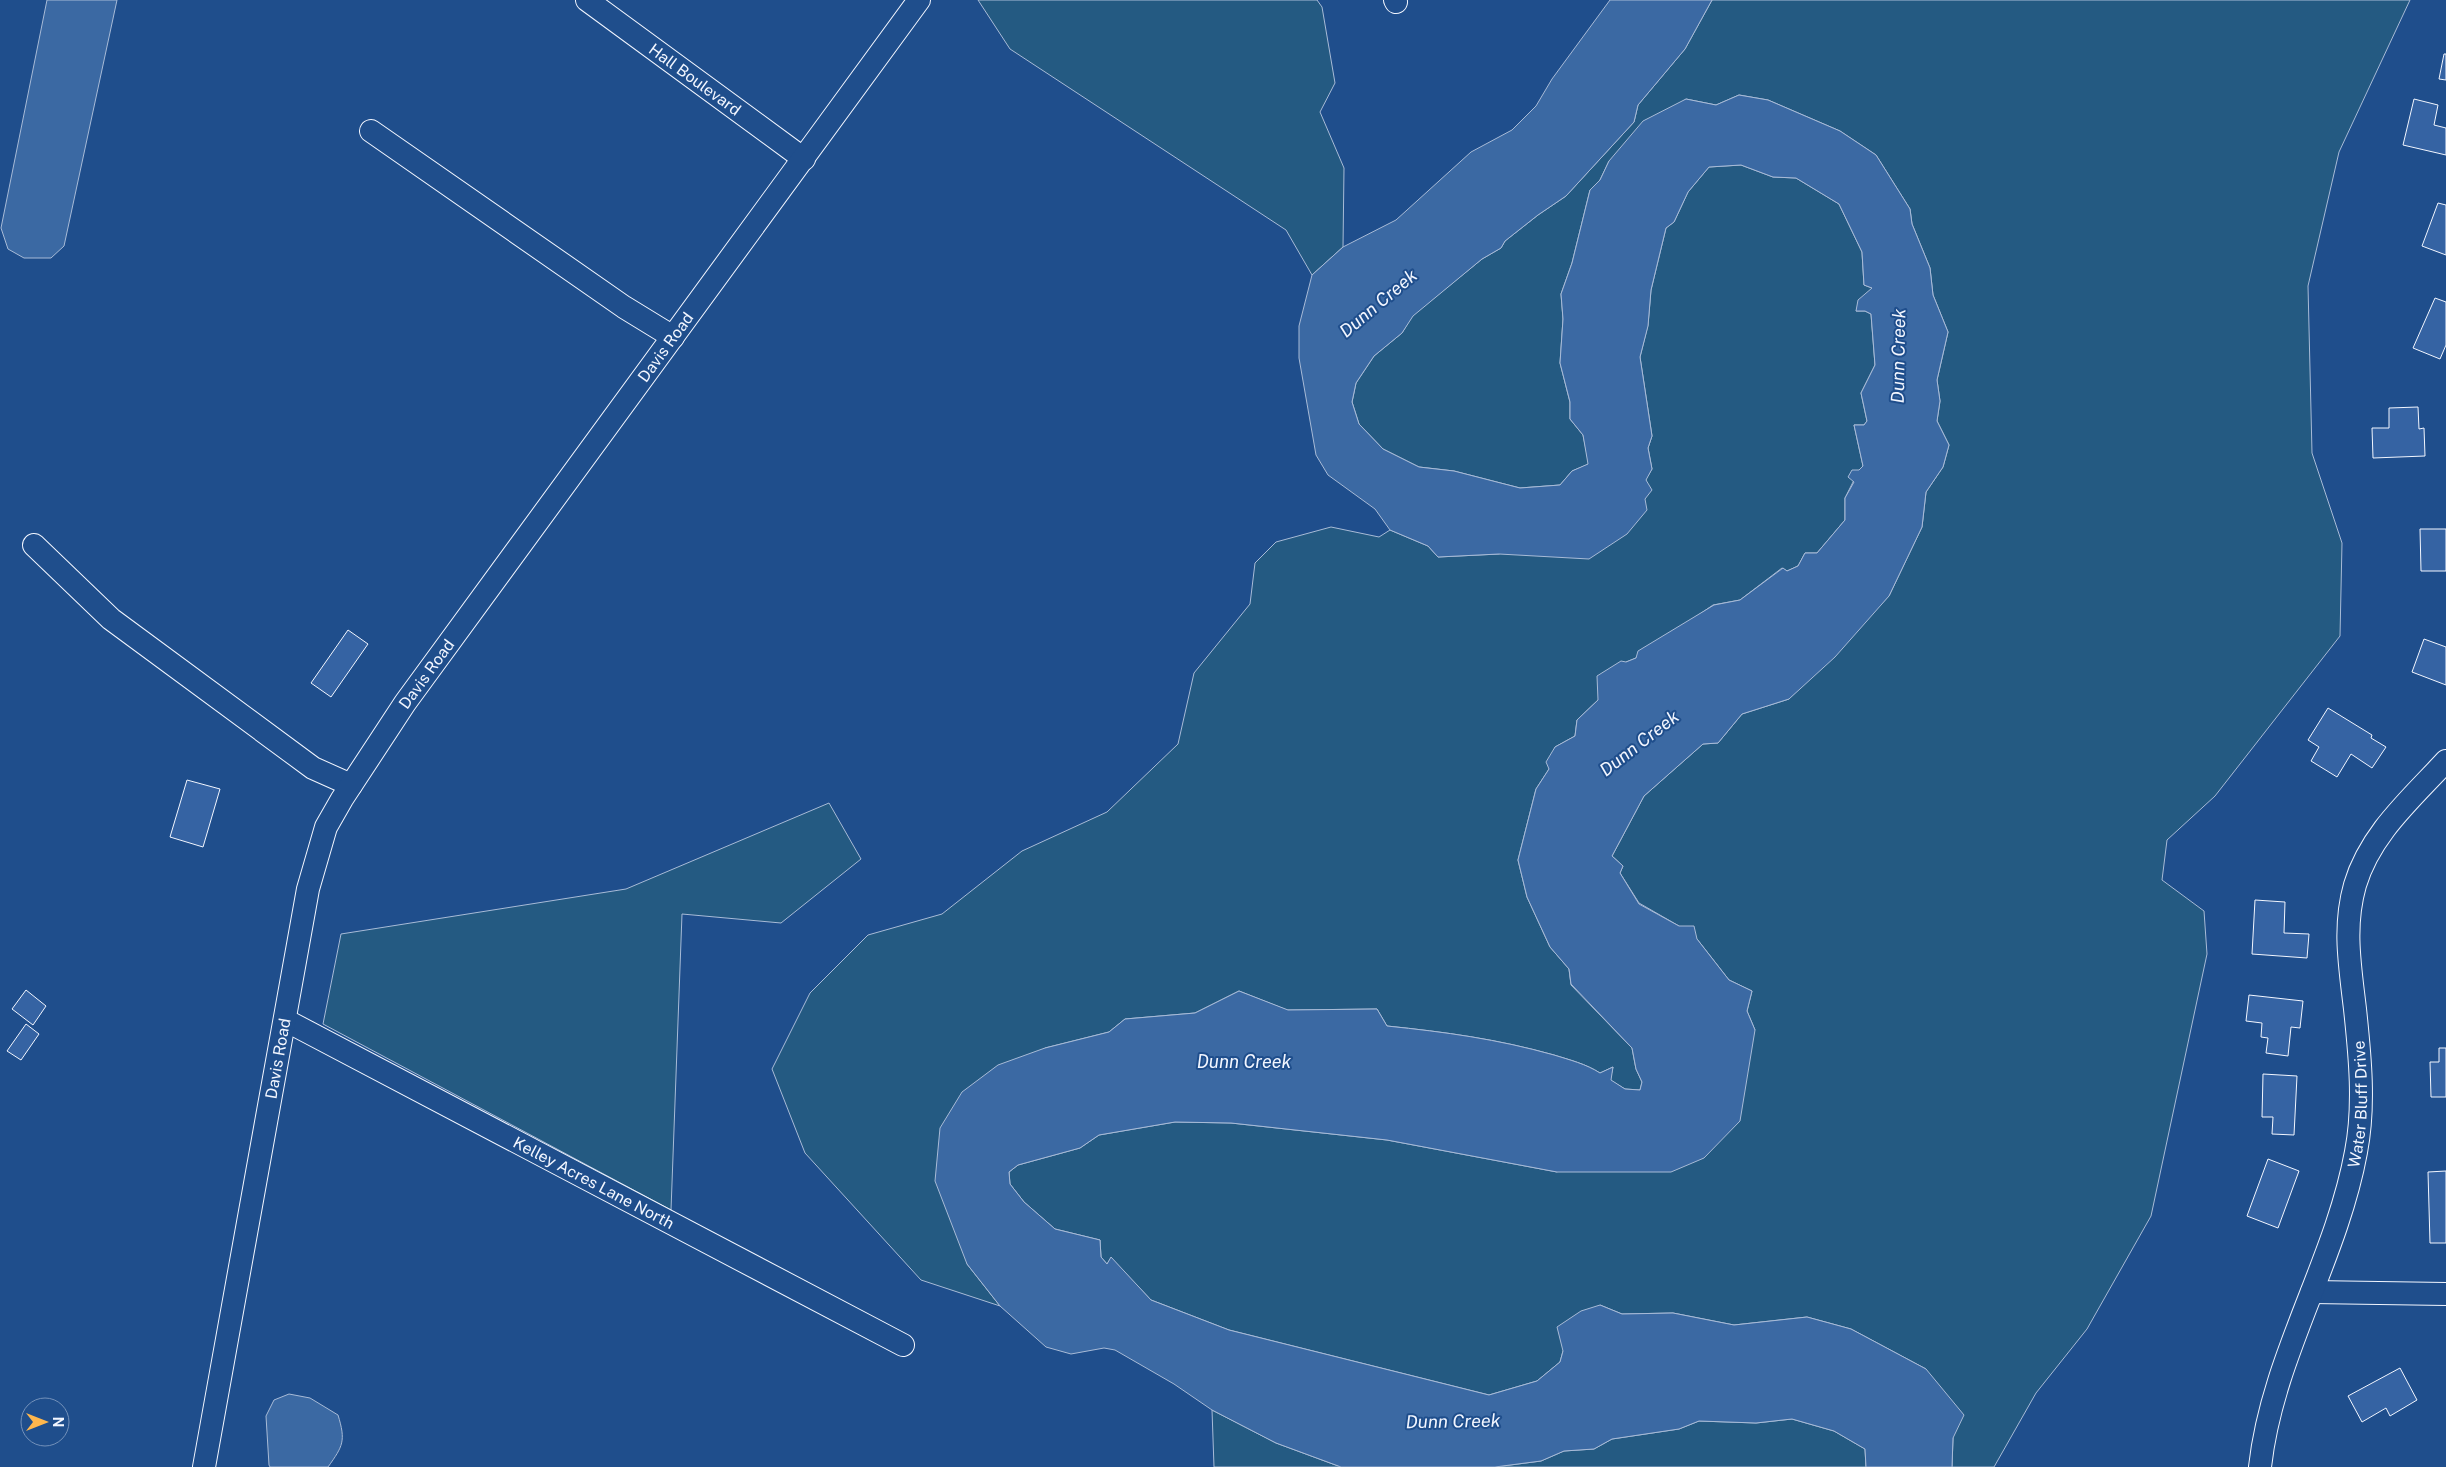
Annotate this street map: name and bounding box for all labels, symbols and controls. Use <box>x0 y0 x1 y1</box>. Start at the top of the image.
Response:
street label: Hall Boulevard <box>645 39 745 119</box>
water label: Dunn Creek <box>1335 264 1421 341</box>
street label: Davis Road <box>634 308 697 385</box>
water label: Dunn Creek <box>1887 308 1909 404</box>
street label: Davis Road <box>395 635 458 712</box>
water label: Dunn Creek <box>1595 705 1683 780</box>
street label: Davis Road <box>261 1017 294 1100</box>
street label: Water Bluff Drive <box>2344 1040 2371 1169</box>
water label: Dunn Creek <box>1197 1051 1292 1072</box>
street label: Kelley Acres Lane North <box>510 1132 678 1233</box>
north arrow <box>20 1397 70 1447</box>
water label: Dunn Creek <box>1405 1410 1501 1432</box>
text: N <box>50 1417 66 1427</box>

